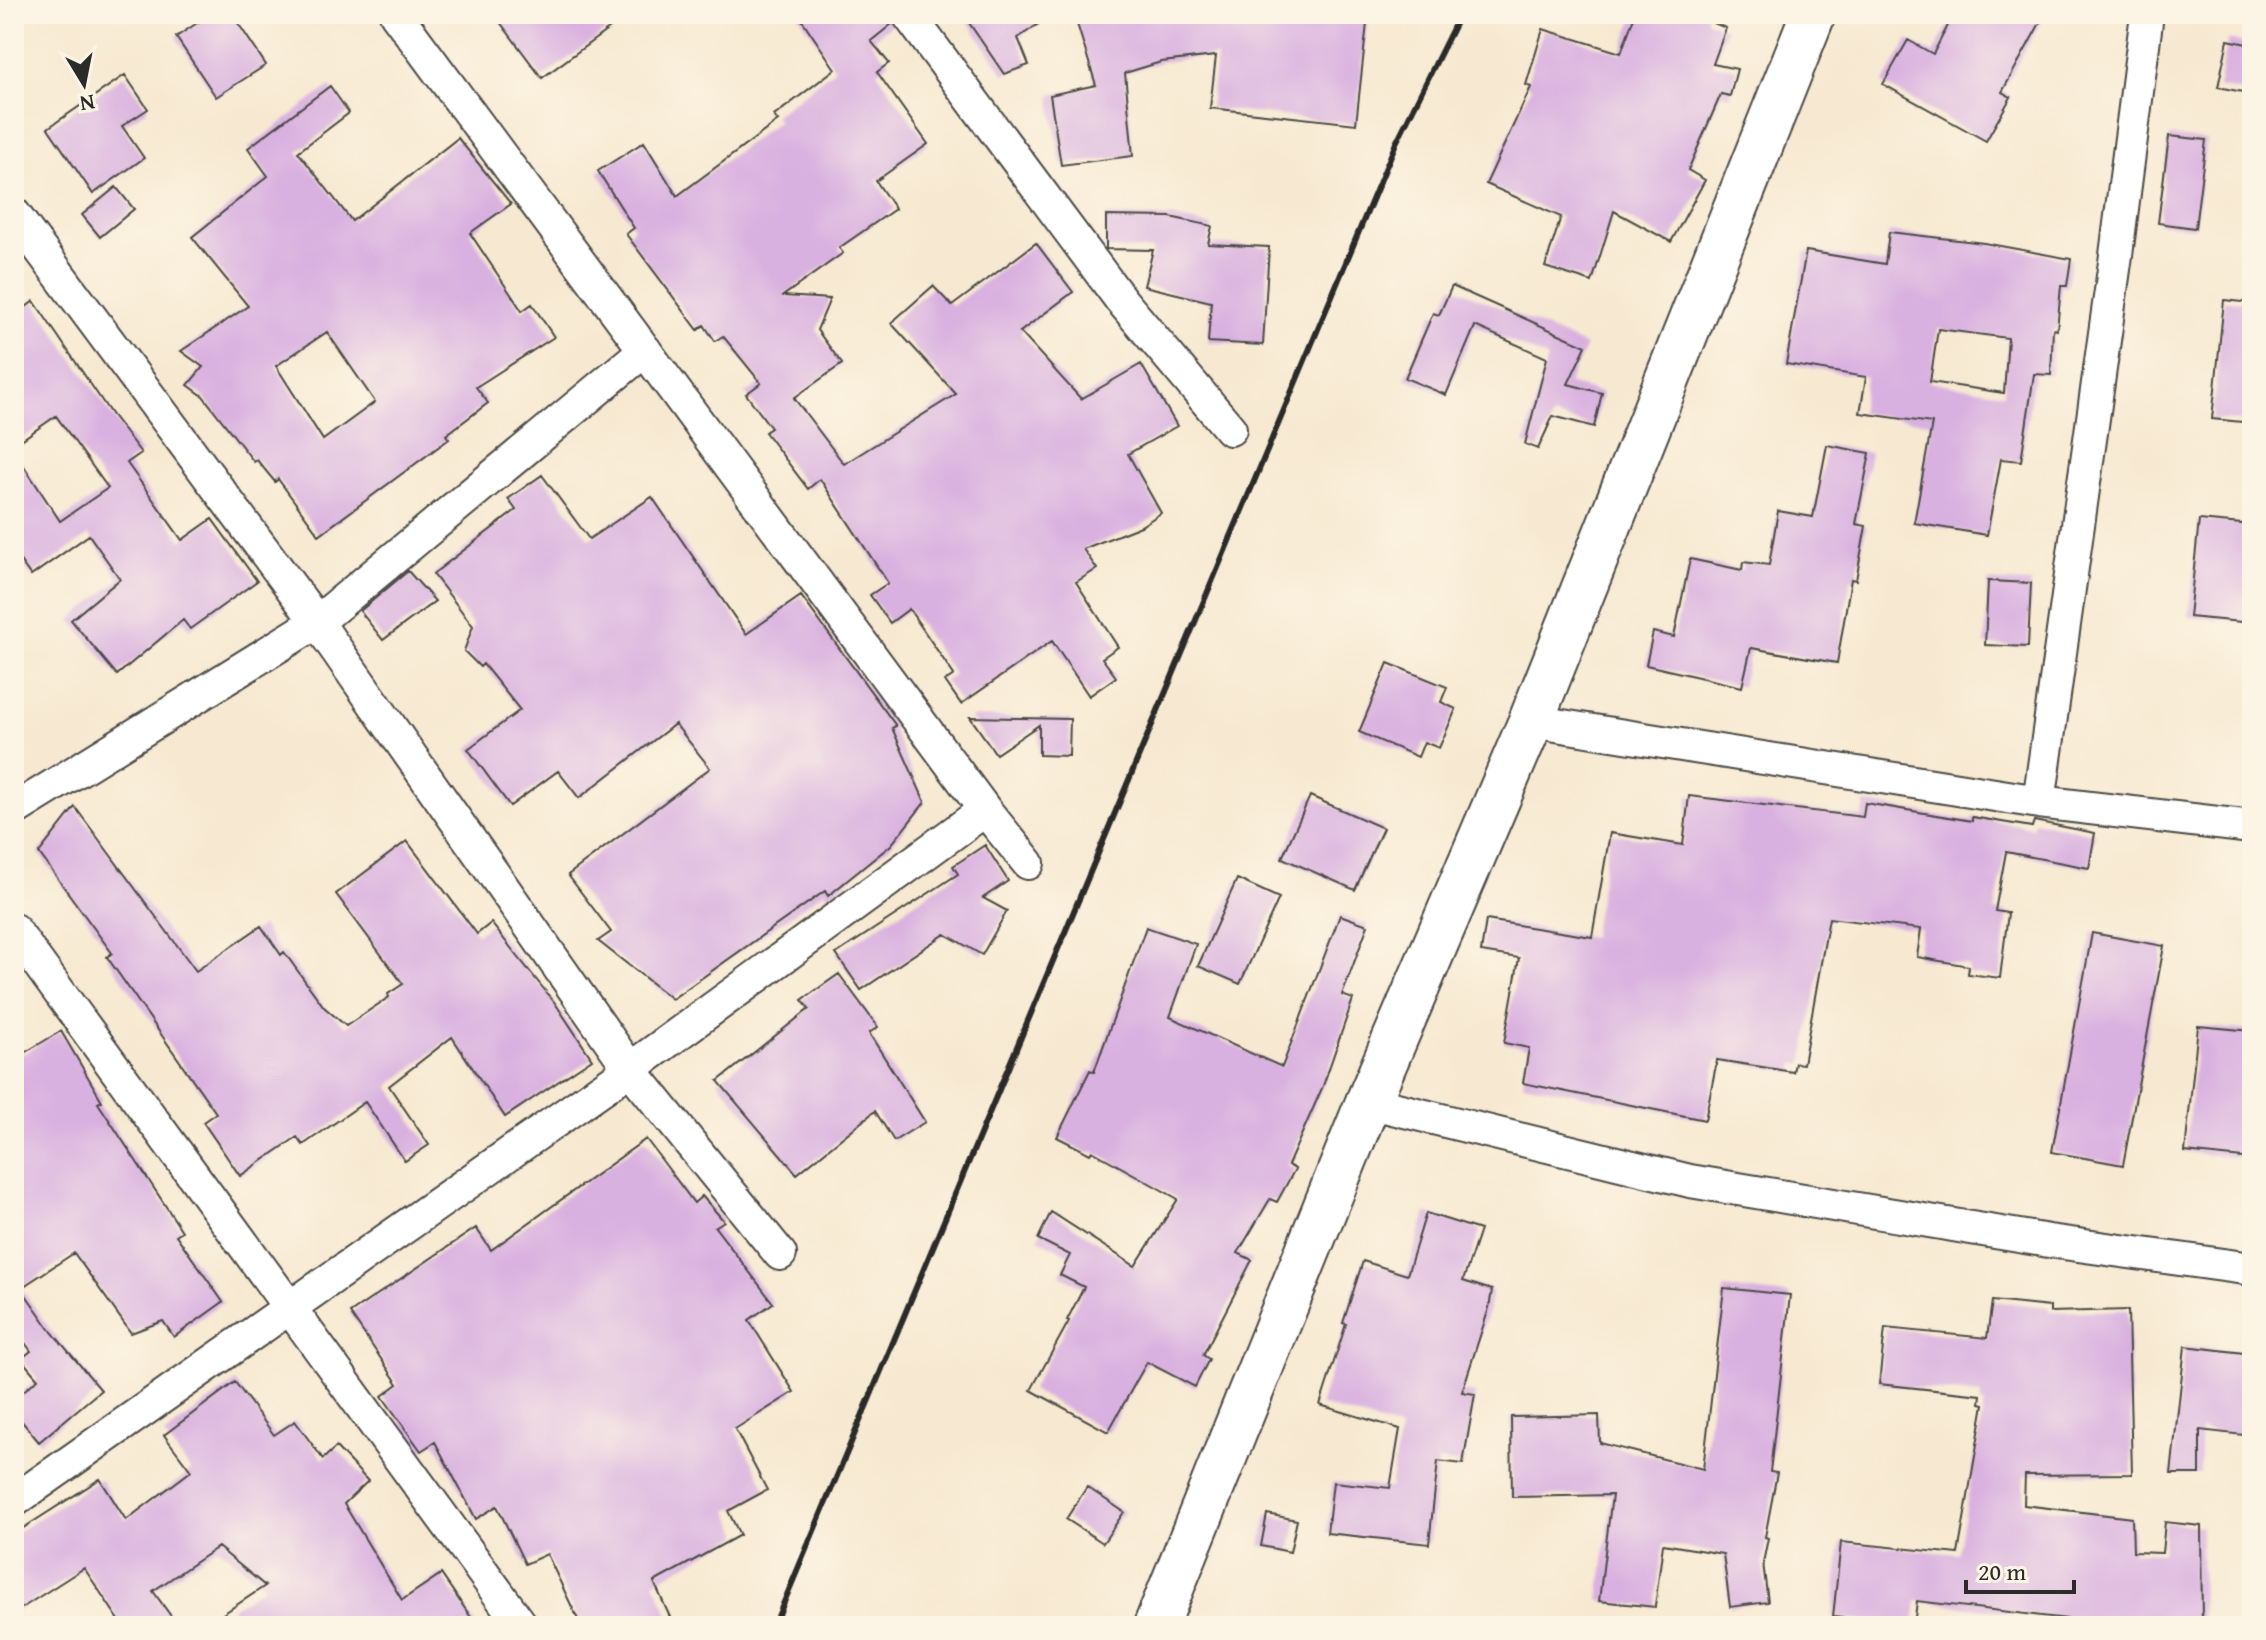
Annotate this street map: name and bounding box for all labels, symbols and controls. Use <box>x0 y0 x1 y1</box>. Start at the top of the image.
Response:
north arrow <box>44 44 124 124</box>
text: N <box>77 87 97 121</box>
scale bar <box>1966 1544 2074 1594</box>
text: 20 m <box>1978 1554 2026 1589</box>

